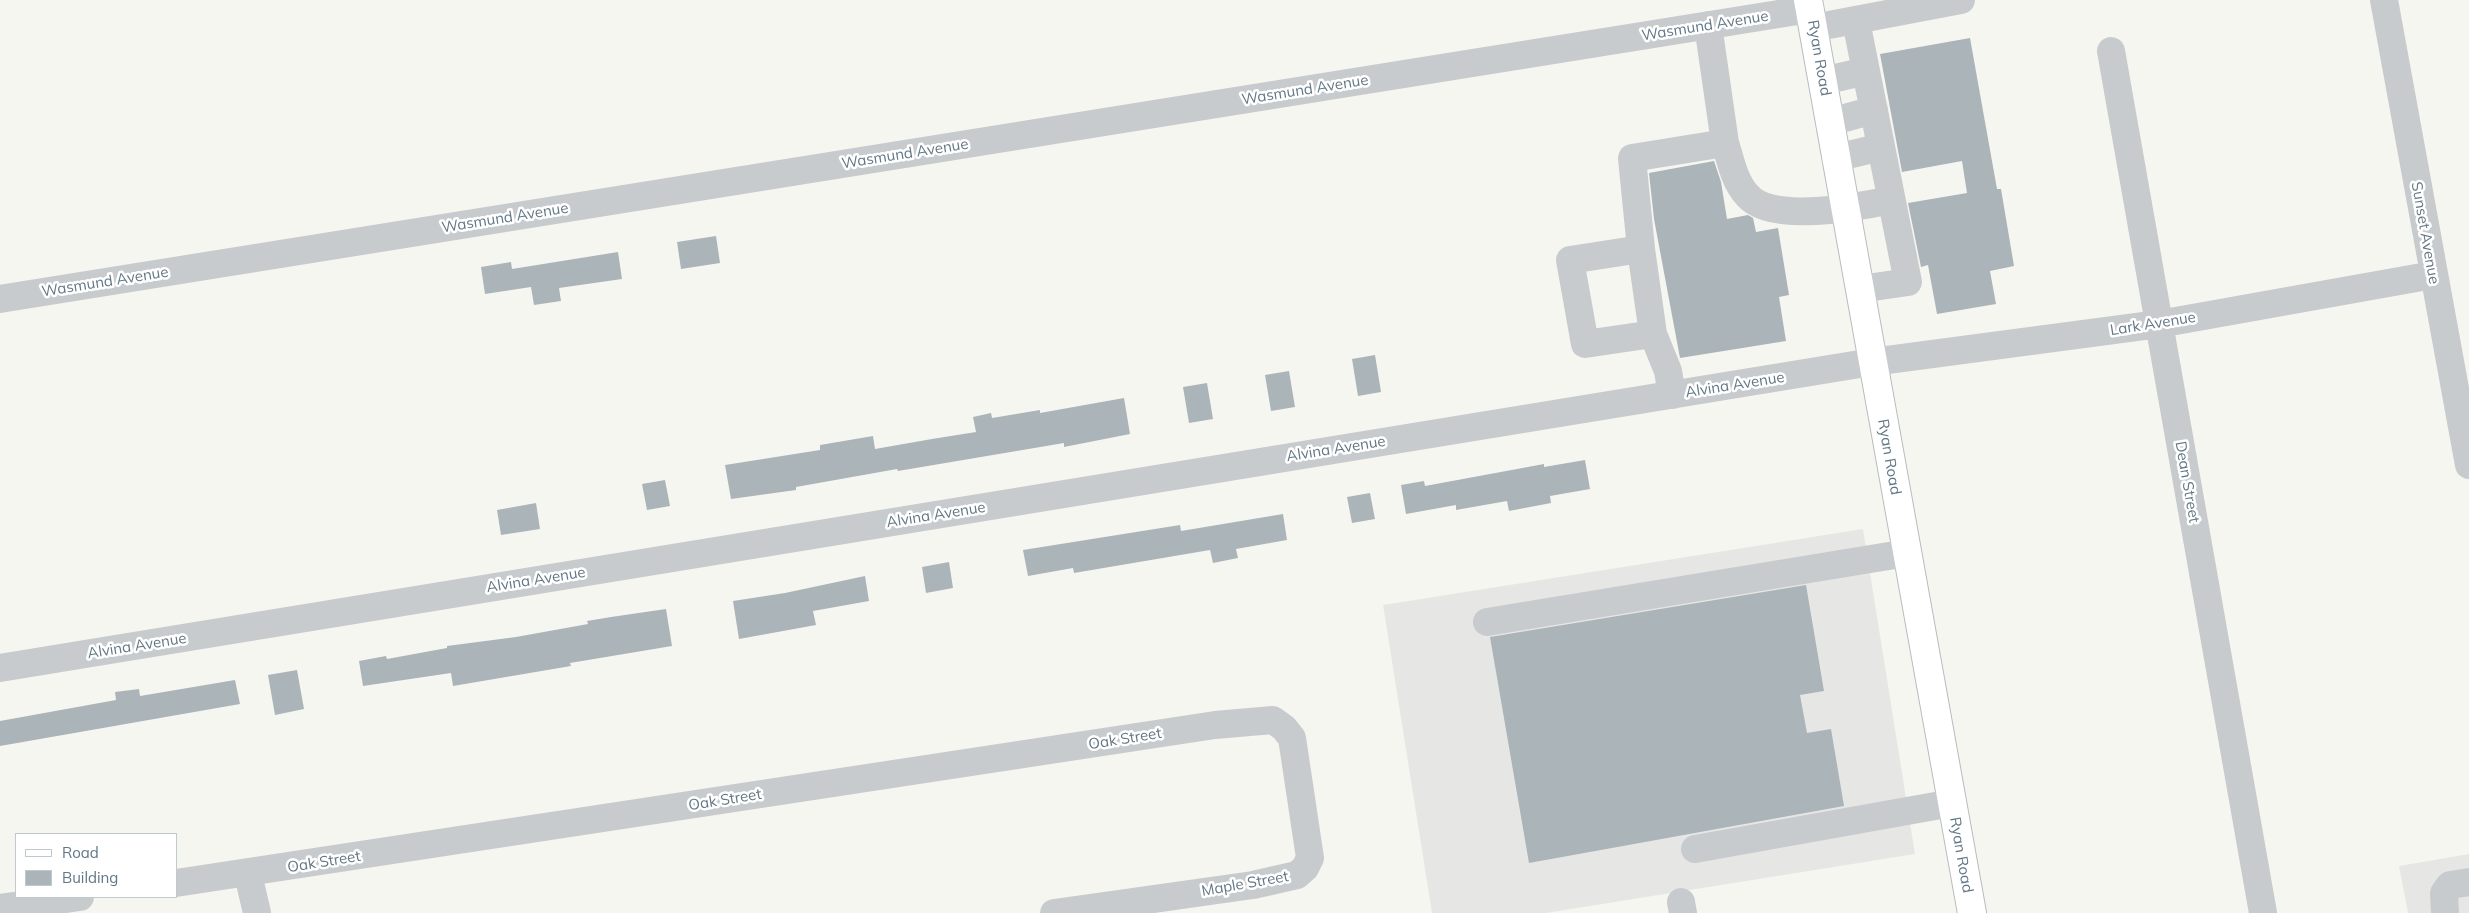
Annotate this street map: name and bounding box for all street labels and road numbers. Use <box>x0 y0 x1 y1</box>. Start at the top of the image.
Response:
street label: Wasmund Avenue <box>1640 7 1770 45</box>
street label: Ryan Road <box>1803 19 1835 97</box>
street label: Wasmund Avenue <box>1240 71 1370 109</box>
street label: Wasmund Avenue <box>840 135 970 173</box>
street label: Sunset Avenue <box>2407 180 2443 286</box>
street label: Wasmund Avenue <box>440 199 570 237</box>
street label: Wasmund Avenue <box>40 263 170 301</box>
street label: Lark Avenue <box>2109 308 2197 340</box>
street label: Alvina Avenue <box>1684 368 1786 402</box>
street label: Ryan Road <box>1873 418 1905 496</box>
street label: Alvina Avenue <box>1285 432 1387 466</box>
street label: Dean Street <box>2171 440 2203 524</box>
street label: Alvina Avenue <box>885 498 987 532</box>
street label: Alvina Avenue <box>485 563 587 597</box>
street label: Alvina Avenue <box>86 629 188 663</box>
street label: Oak Street <box>1087 724 1163 754</box>
street label: Oak Street <box>687 785 763 815</box>
street label: Ryan Road <box>1945 816 1977 894</box>
street label: Oak Street <box>286 847 362 877</box>
street label: Maple Street <box>1200 867 1290 901</box>

